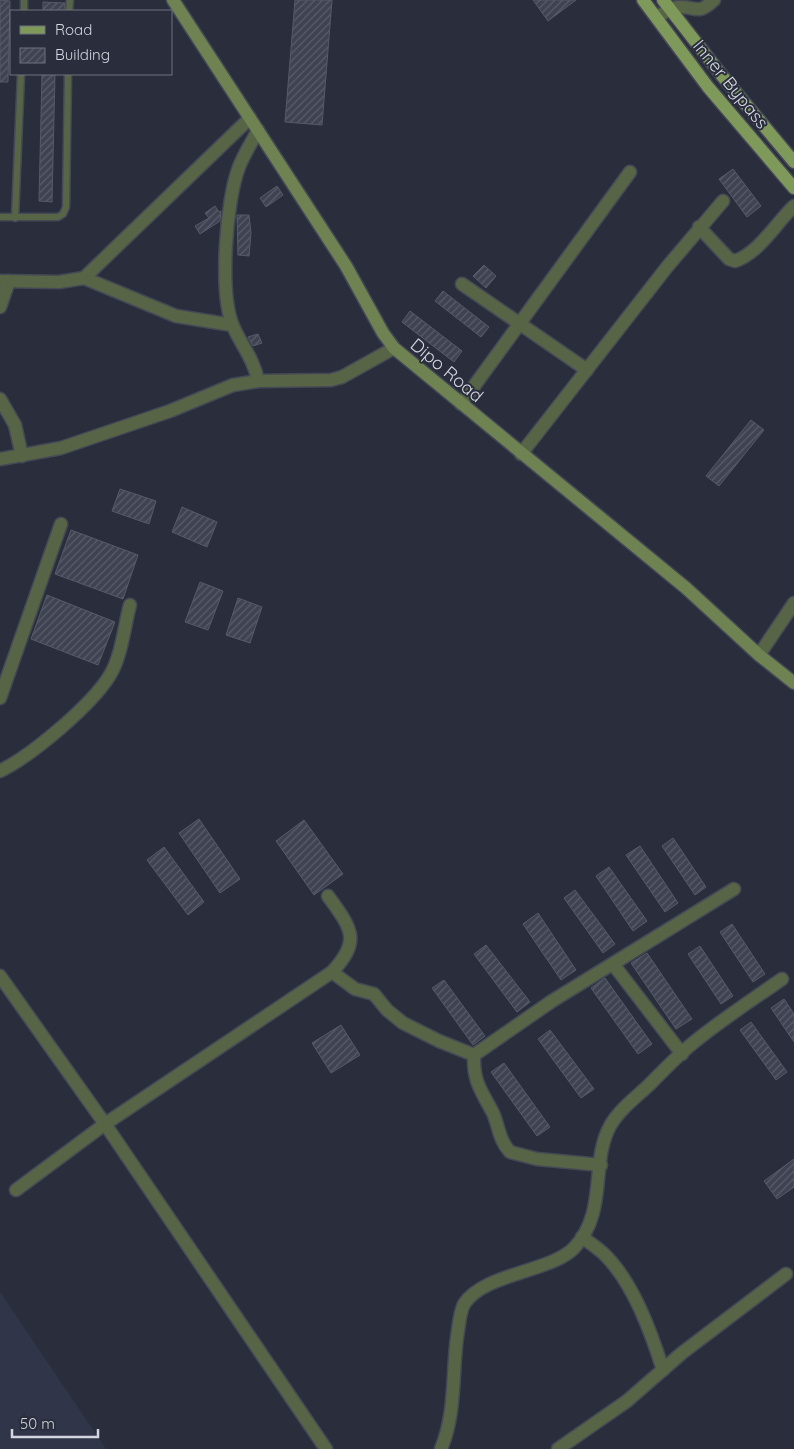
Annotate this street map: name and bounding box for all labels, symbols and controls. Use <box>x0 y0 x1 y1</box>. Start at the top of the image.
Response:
legend <box>10 10 172 75</box>
text: Road <box>55 20 92 39</box>
street label: Inner Bypass <box>688 35 774 133</box>
text: Building <box>55 45 110 64</box>
street label: Dipo Road <box>406 333 488 407</box>
scale bar <box>12 1406 99 1438</box>
text: 50 m <box>20 1414 55 1433</box>

